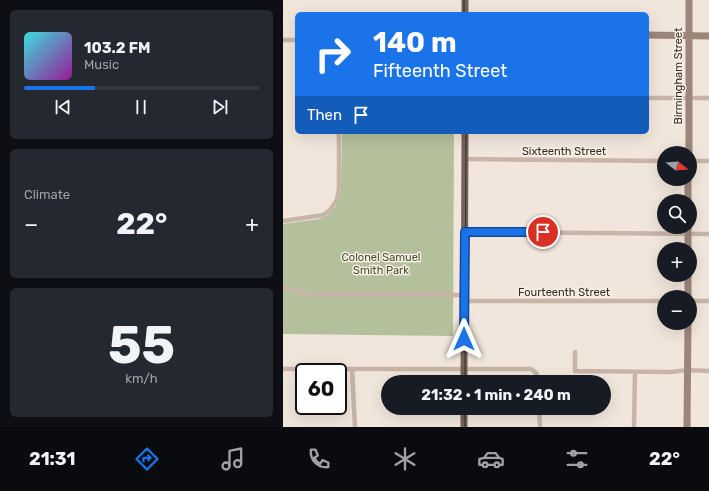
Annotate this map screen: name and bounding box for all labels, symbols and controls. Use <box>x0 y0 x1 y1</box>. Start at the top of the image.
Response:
text: 140 m <box>373 26 457 59</box>
street label: Birmingham Street <box>672 27 685 124</box>
icon: right <box>307 28 359 80</box>
text: 103.2 FM <box>84 39 150 57</box>
text: Music <box>84 57 119 72</box>
text: Fifteenth Street <box>373 60 507 82</box>
icon: previous <box>52 96 74 118</box>
icon: pause <box>130 96 152 118</box>
icon: next <box>209 96 231 118</box>
icon: arrive <box>350 104 372 126</box>
text: Then <box>307 106 342 124</box>
street label: Sixteenth Street <box>522 145 607 158</box>
north arrow <box>657 146 697 186</box>
map controls <box>657 146 697 330</box>
text: Climate <box>24 187 70 202</box>
button: search <box>657 194 697 234</box>
text: 22° <box>116 206 167 242</box>
text: − <box>24 211 38 238</box>
text: + <box>245 211 259 238</box>
pin <box>526 215 560 249</box>
icon: arrive <box>532 221 554 243</box>
button: + <box>657 242 697 282</box>
park label: Colonel Samuel Smith Park <box>342 251 420 277</box>
street label: Fourteenth Street <box>518 286 611 299</box>
button: − <box>657 290 697 330</box>
text: 55 <box>108 314 175 376</box>
position arrow <box>443 318 485 360</box>
speed limit sign: 60 <box>295 363 347 415</box>
text: km/h <box>125 371 158 386</box>
text: 21:32 · 1 min · 240 m <box>421 386 571 404</box>
icon: directions <box>133 445 161 473</box>
icon: music <box>219 445 247 473</box>
icon: phone <box>305 445 333 473</box>
icon: climate <box>391 445 419 473</box>
icon: car <box>477 445 505 473</box>
icon: filters <box>563 445 591 473</box>
text: 21:31 <box>29 448 75 470</box>
text: 22° <box>649 448 680 470</box>

